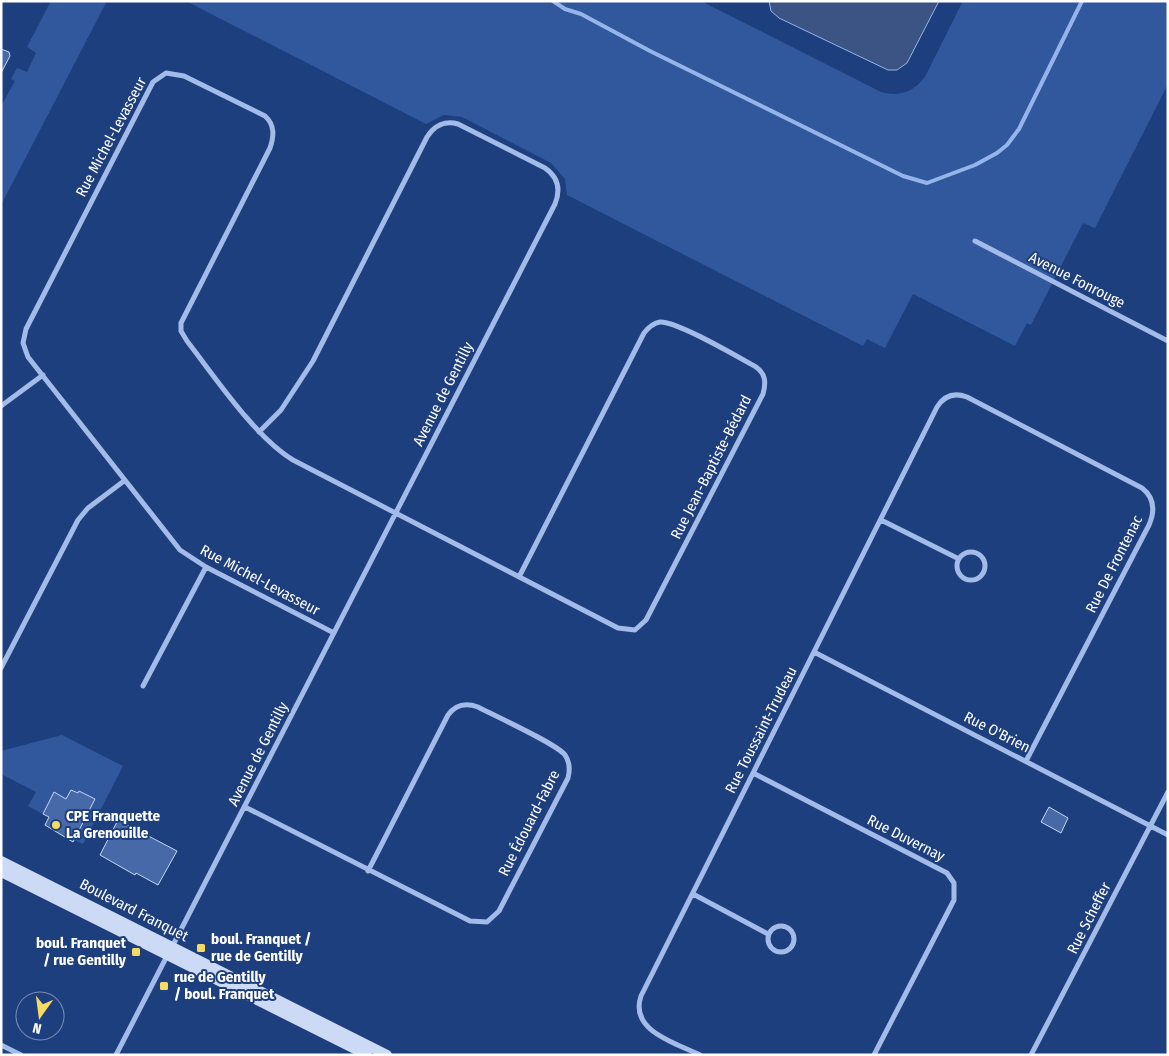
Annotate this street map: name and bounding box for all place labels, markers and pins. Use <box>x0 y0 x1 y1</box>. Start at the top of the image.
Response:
place label: CPE Franquette La Grenouille <box>66 807 161 842</box>
marker: CPE Franquette La Grenouille <box>50 819 62 831</box>
place label: boul. Franquet / rue de Gentilly <box>211 930 311 965</box>
place label: boul. Franquet / rue Gentilly <box>36 934 127 969</box>
marker: boul. Franquet / rue de Gentilly <box>195 942 207 954</box>
marker: boul. Franquet / rue Gentilly <box>130 946 142 958</box>
place label: rue de Gentilly / boul. Franquet <box>174 968 275 1003</box>
marker: rue de Gentilly / boul. Franquet <box>158 980 170 992</box>

